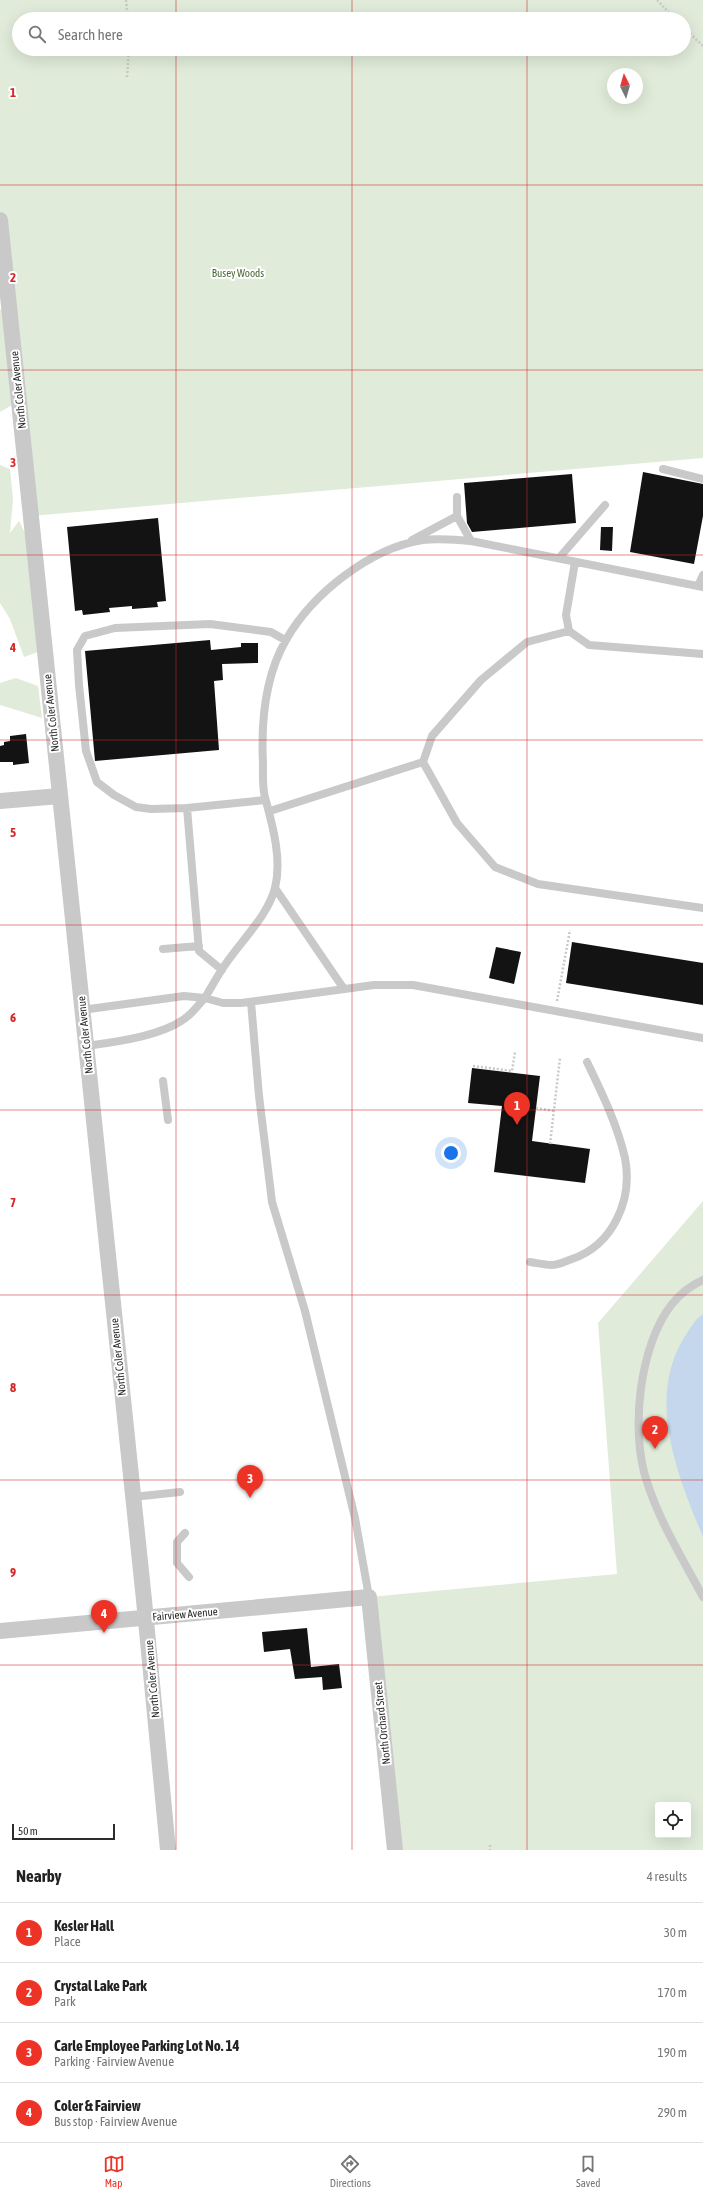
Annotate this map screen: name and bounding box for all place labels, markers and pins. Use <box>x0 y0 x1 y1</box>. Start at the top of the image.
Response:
pin: 1 <box>504 1092 530 1125</box>
pin: 2 <box>642 1416 668 1449</box>
pin: 3 <box>237 1465 263 1498</box>
pin: 4 <box>91 1600 117 1633</box>

